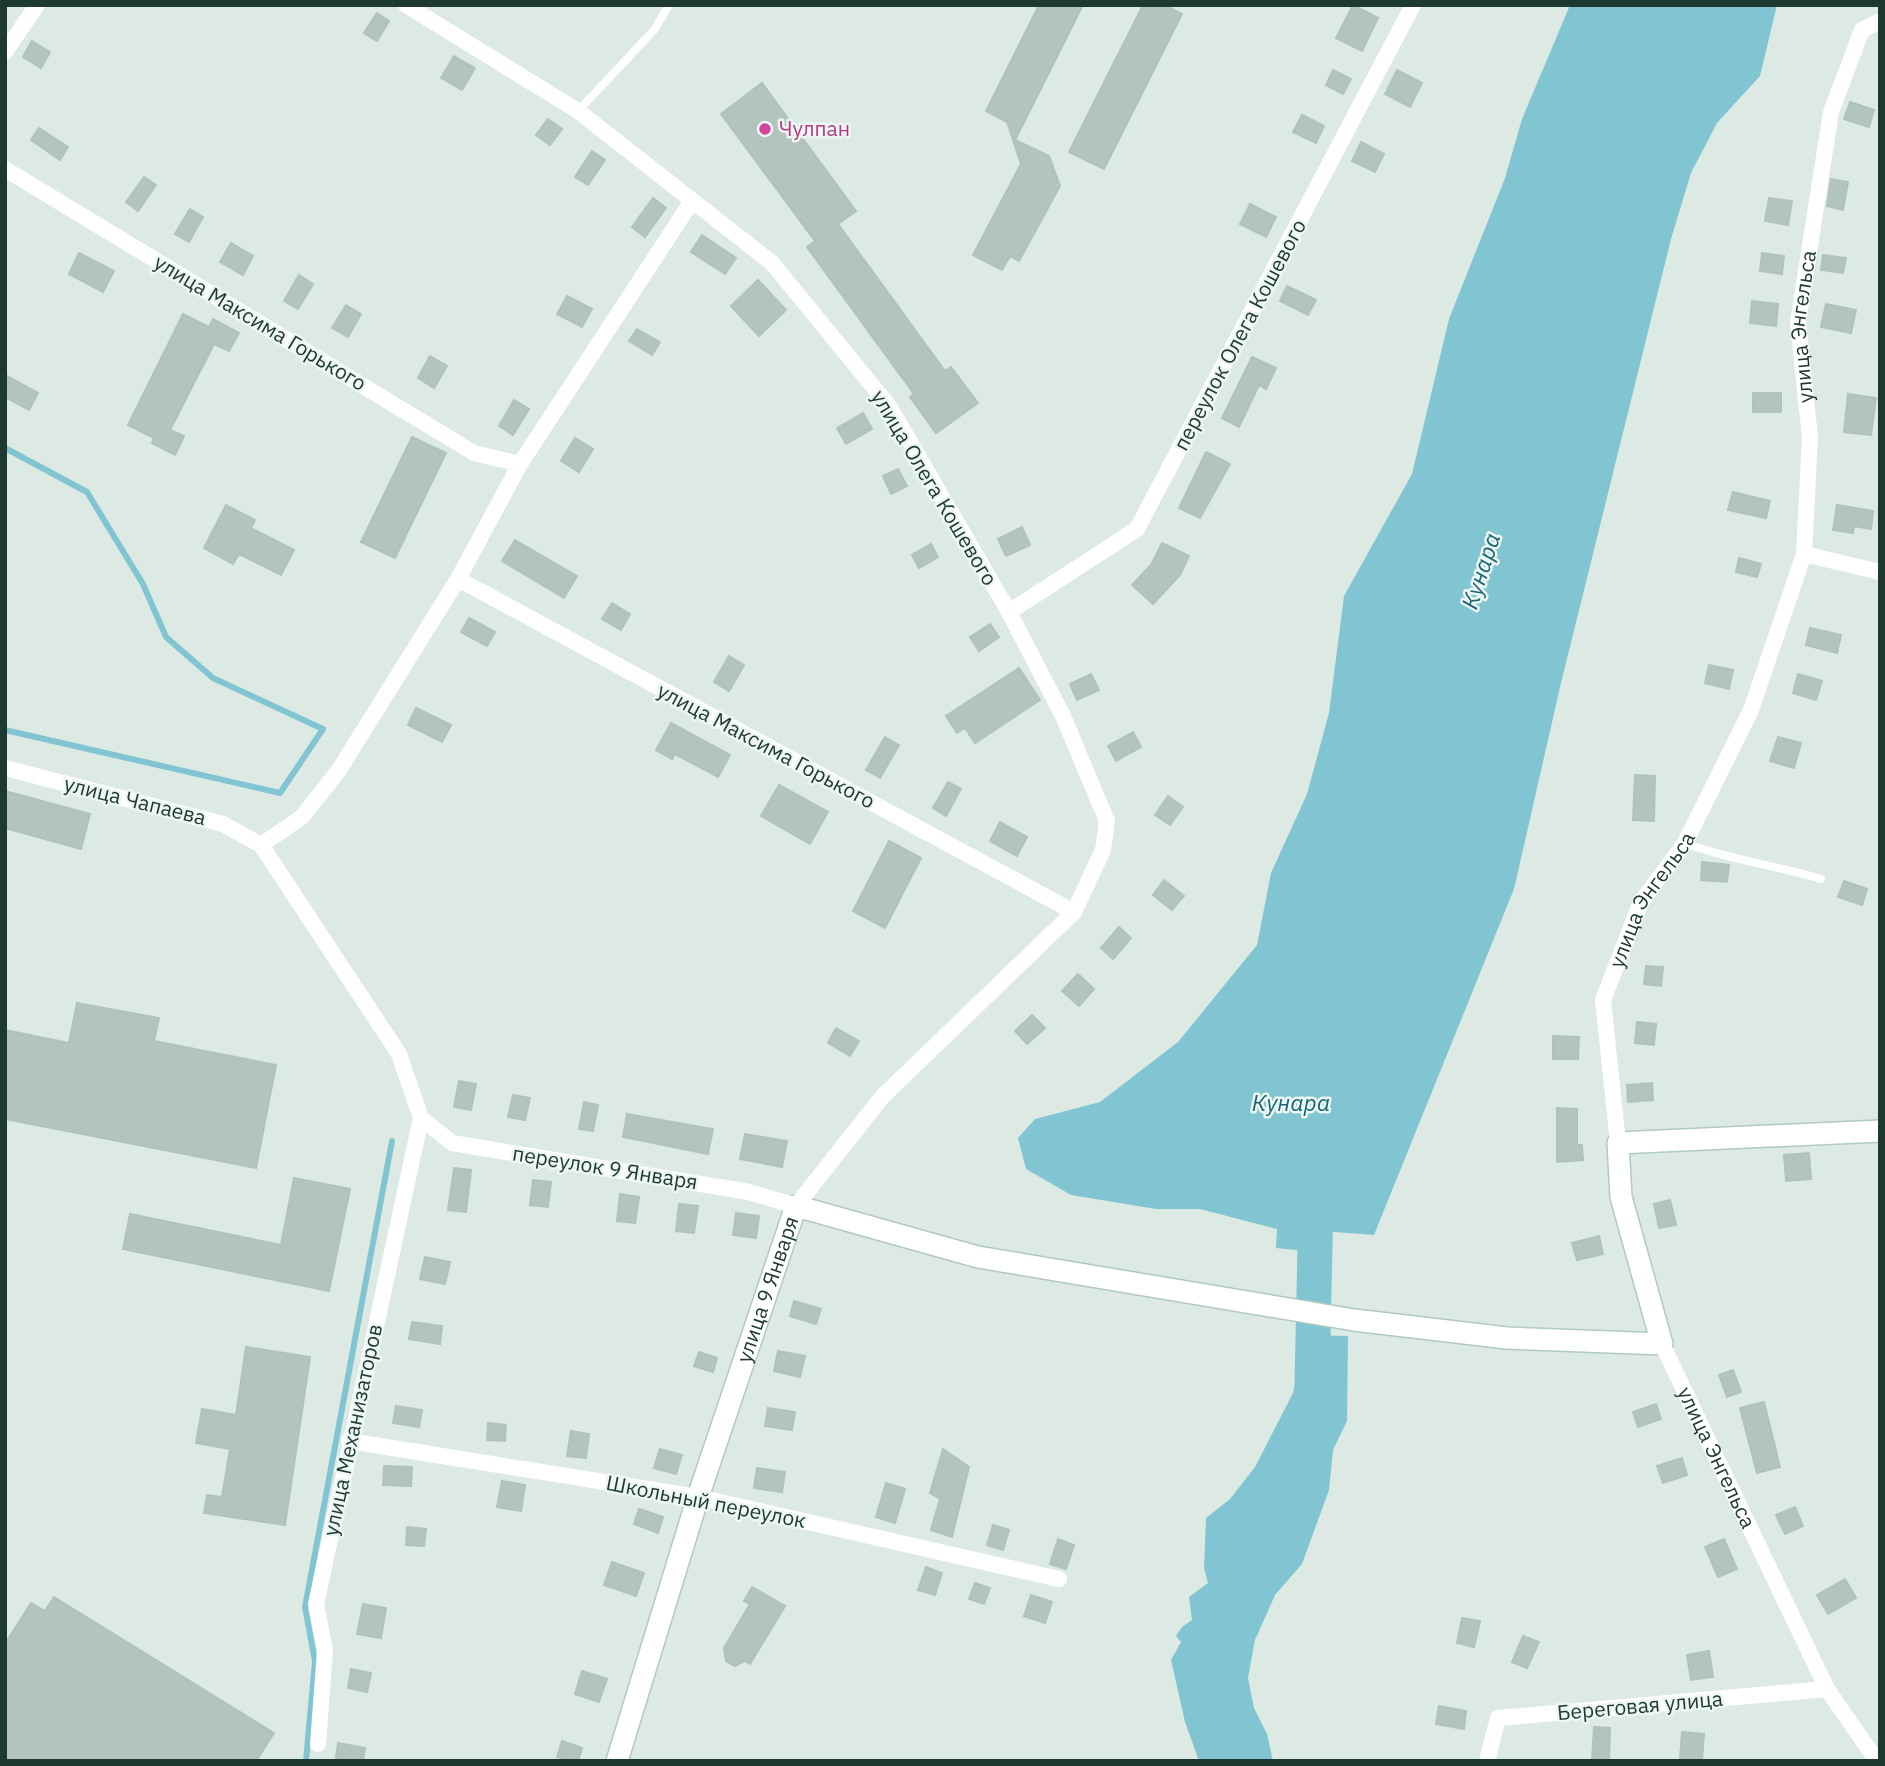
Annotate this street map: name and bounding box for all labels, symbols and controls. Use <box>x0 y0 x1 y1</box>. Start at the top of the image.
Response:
place label: Чулпан <box>779 114 850 142</box>
marker: Чулпан <box>757 121 773 137</box>
street label: переулок Олега Кошевого <box>1166 214 1312 455</box>
street label: улица Максима Горького <box>149 248 372 397</box>
street label: улица Энгельса <box>1782 248 1822 404</box>
street label: улица Олега Кошевого <box>865 384 1004 591</box>
water label: Кунара <box>1454 529 1506 613</box>
street label: улица Максима Горького <box>653 676 880 815</box>
street label: улица Чапаева <box>61 769 209 831</box>
street label: улица Энгельса <box>1602 827 1701 972</box>
water label: Кунара <box>1252 1087 1330 1117</box>
street label: переулок 9 Января <box>511 1139 700 1195</box>
street label: улица 9 Января <box>729 1212 805 1366</box>
street label: улица Механизаторов <box>316 1321 388 1538</box>
street label: улица Энгельса <box>1671 1382 1763 1533</box>
street label: Школьный переулок <box>604 1468 809 1534</box>
street label: Береговая улица <box>1556 1684 1724 1726</box>

